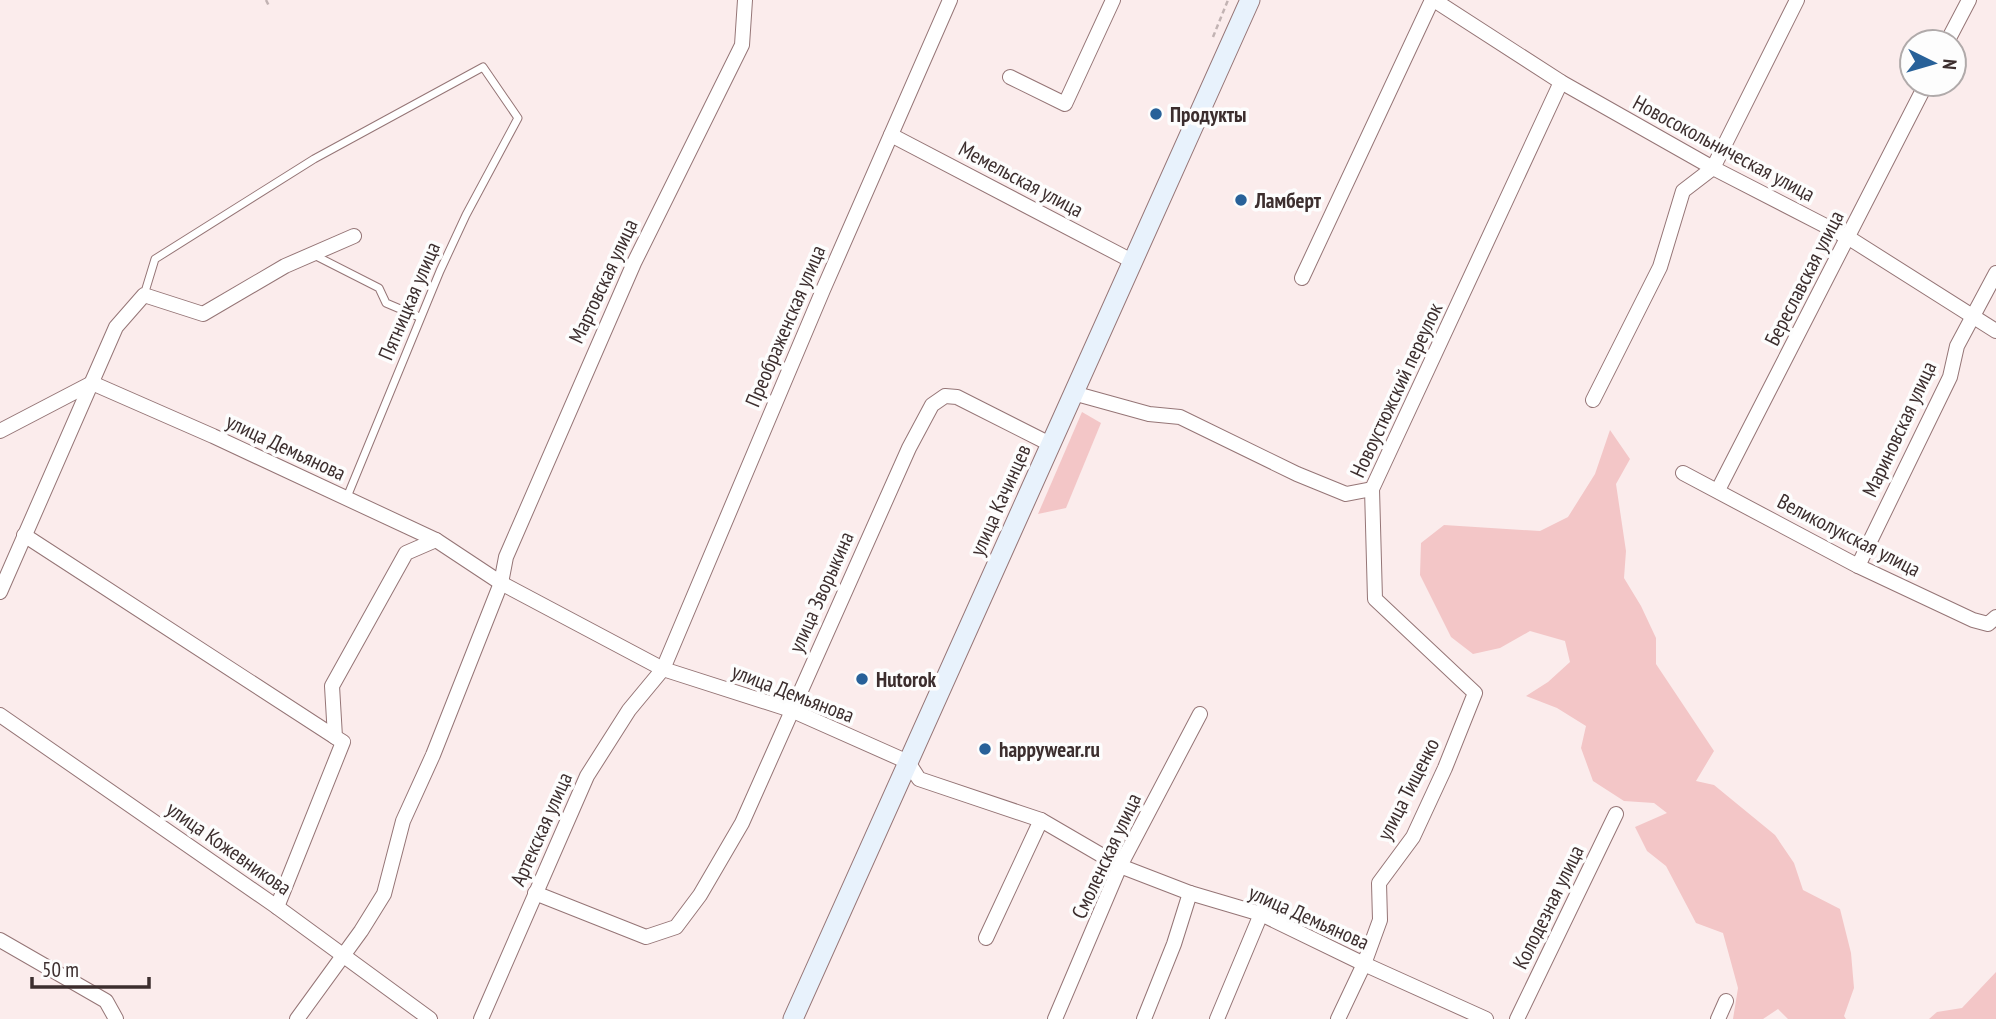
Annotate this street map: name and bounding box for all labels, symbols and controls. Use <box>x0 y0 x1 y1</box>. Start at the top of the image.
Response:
north arrow <box>1898 28 1968 98</box>
text: N <box>1938 58 1962 71</box>
street label: Новосокольническая улица <box>1628 89 1820 207</box>
place label: Продукты <box>1170 101 1246 128</box>
marker: Продукты <box>1148 106 1164 122</box>
street label: Мемельская улица <box>954 135 1088 223</box>
place label: Ламберт <box>1254 187 1322 214</box>
marker: Ламберт <box>1233 192 1249 208</box>
street label: Береславская улица <box>1758 206 1850 350</box>
street label: Мартовская улица <box>562 214 644 348</box>
street label: Пятницкая улица <box>372 238 446 364</box>
street label: Преображенская улица <box>739 241 831 411</box>
street label: Новоустюжский переулок <box>1344 298 1448 482</box>
street label: Мариновская улица <box>1856 357 1942 501</box>
street label: улица Демьянова <box>222 408 350 486</box>
street label: улица Качинцев <box>963 440 1037 560</box>
street label: Великолукская улица <box>1773 487 1925 583</box>
street label: улица Зворыкина <box>782 527 860 657</box>
street label: улица Демьянова <box>728 657 858 729</box>
place label: Hutorok <box>876 666 937 693</box>
marker: Hutorok <box>854 671 870 687</box>
street label: улица Тищенко <box>1371 733 1445 845</box>
place label: happywear.ru <box>999 736 1100 763</box>
marker: happywear.ru <box>977 741 993 757</box>
street label: Артекская улица <box>504 768 578 890</box>
street label: Смоленская улица <box>1065 789 1147 923</box>
street label: улица Кожевникова <box>161 795 297 901</box>
street label: Колодезная улица <box>1506 841 1590 973</box>
street label: улица Демьянова <box>1245 878 1373 956</box>
scale bar <box>32 946 149 990</box>
text: 50 m <box>42 956 79 983</box>

